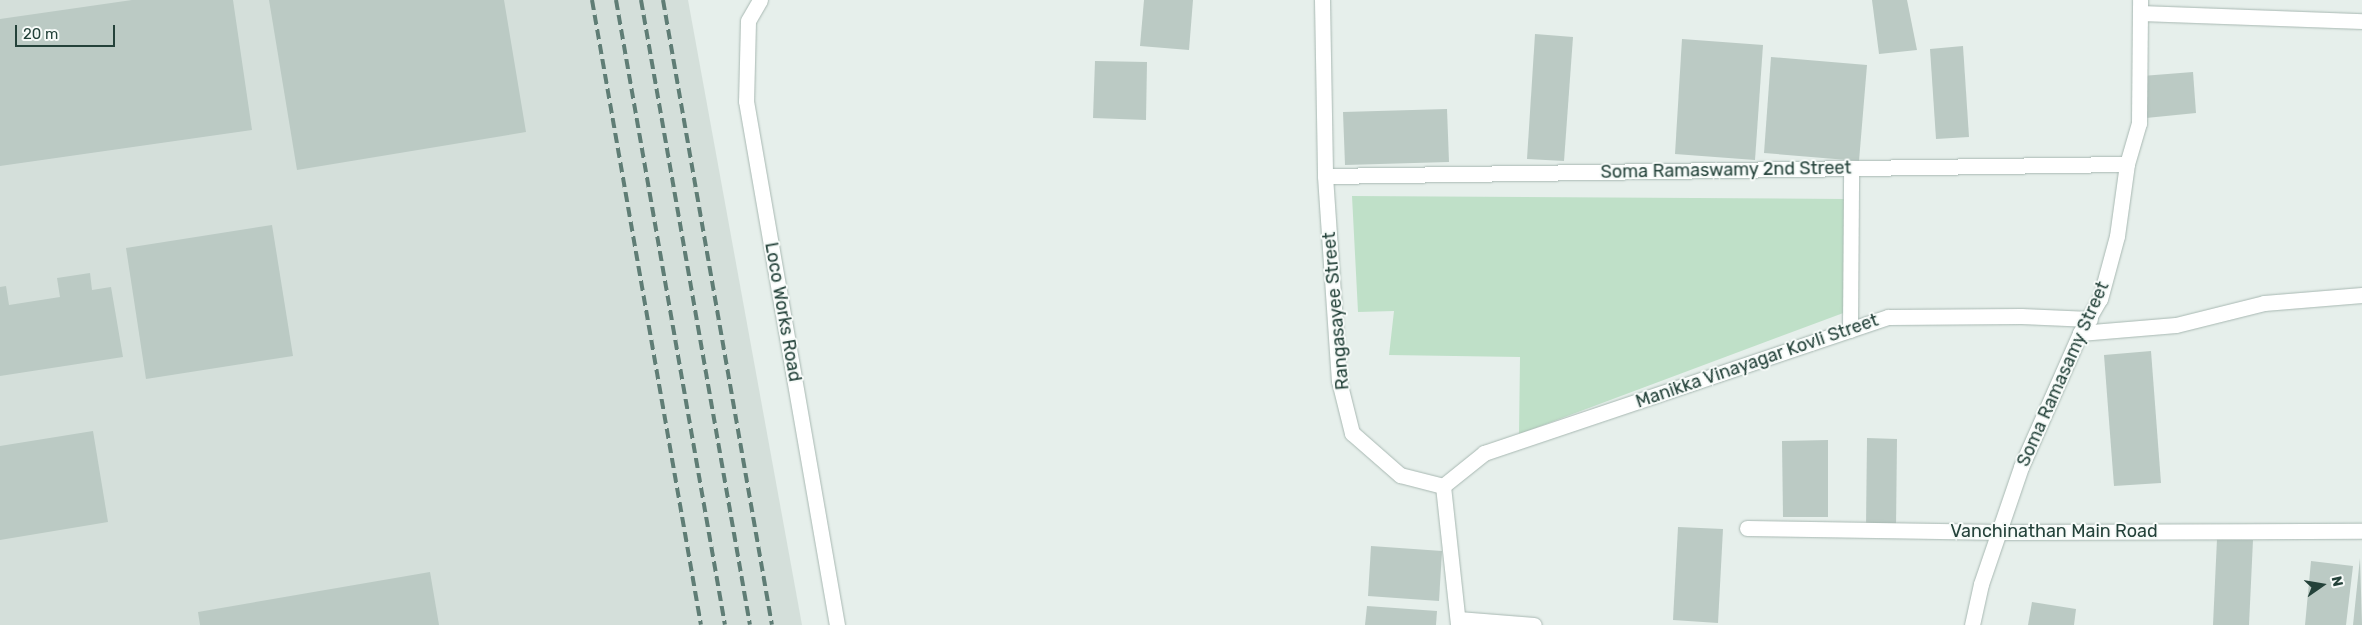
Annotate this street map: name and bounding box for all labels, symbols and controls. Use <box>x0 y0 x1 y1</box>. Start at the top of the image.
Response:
scale bar <box>18 15 118 47</box>
text: 20 m <box>23 25 58 43</box>
street label: Soma Ramaswamy 2nd Street <box>1600 157 1852 183</box>
street label: Rangasayee Street <box>1318 231 1354 391</box>
street label: Loco Works Road <box>760 240 806 384</box>
street label: Soma Ramasamy Street <box>2012 278 2114 470</box>
street label: Manikka Vinayagar Kovli Street <box>1633 309 1881 413</box>
street label: Vanchinathan Main Road <box>1950 520 2158 542</box>
north arrow <box>2297 560 2347 610</box>
text: N <box>2328 575 2347 588</box>

